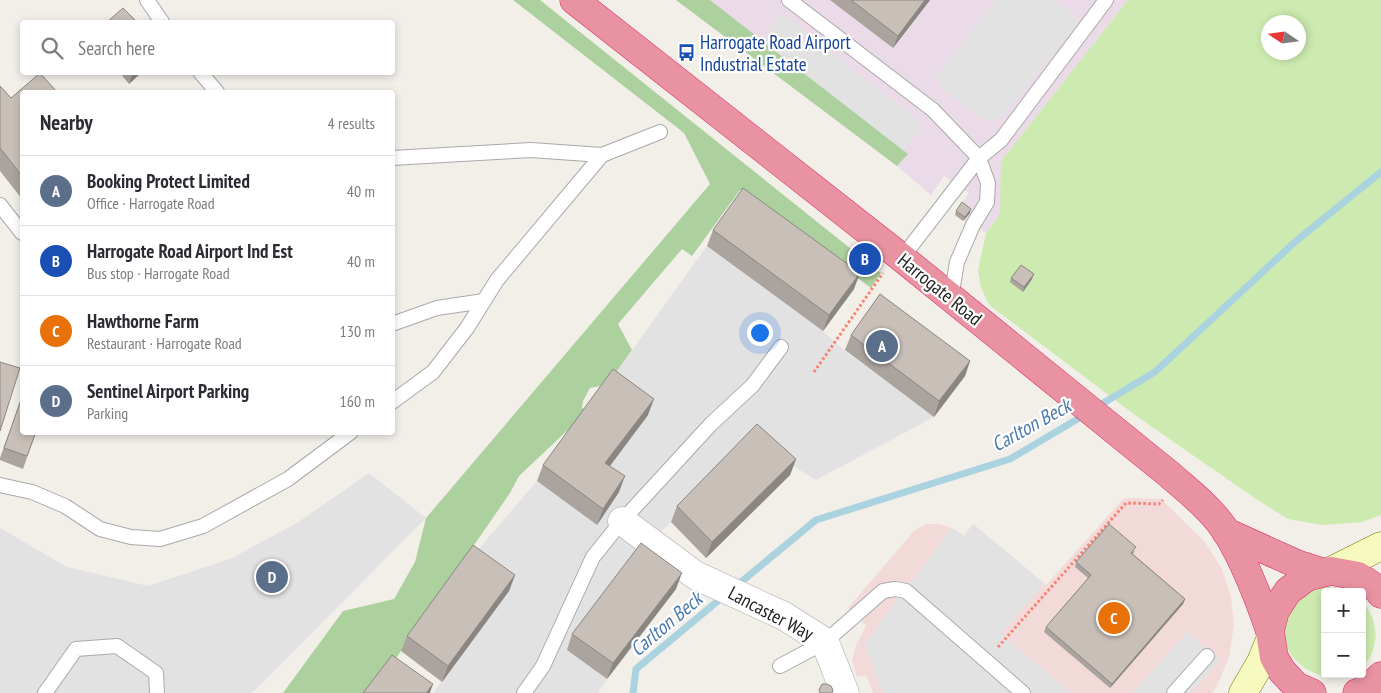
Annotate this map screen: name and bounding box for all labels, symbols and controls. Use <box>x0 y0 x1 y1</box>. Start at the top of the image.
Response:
north arrow <box>1261 15 1306 60</box>
search box <box>20 20 395 75</box>
place label: Harrogate Road Airport Industrial Estate <box>700 30 852 76</box>
icon: search <box>38 34 66 62</box>
text: Search here <box>78 36 155 60</box>
bus stop icon: Harrogate Road Airport Industrial Estate <box>676 43 696 63</box>
text: Nearby <box>40 109 93 136</box>
text: 4 results <box>328 113 375 133</box>
text: Booking Protect Limited <box>87 169 250 193</box>
text: A <box>52 181 60 201</box>
text: 40 m <box>347 181 375 201</box>
text: Office · Harrogate Road <box>87 193 215 213</box>
text: Harrogate Road Airport Ind Est <box>87 239 293 263</box>
pin: B <box>849 240 881 278</box>
street label: Harrogate Road <box>893 248 987 330</box>
text: B <box>52 251 60 271</box>
text: 40 m <box>347 251 375 271</box>
text: Bus stop · Harrogate Road <box>87 263 230 283</box>
text: Hawthorne Farm <box>87 309 199 333</box>
your location <box>747 320 773 346</box>
text: C <box>52 321 60 341</box>
text: 130 m <box>340 321 375 341</box>
pin: A <box>866 327 898 365</box>
text: Restaurant · Harrogate Road <box>87 333 242 353</box>
text: Sentinel Airport Parking <box>87 379 249 403</box>
text: D <box>52 391 60 411</box>
text: 160 m <box>340 391 375 411</box>
water label: Carlton Beck <box>987 392 1077 457</box>
text: Parking <box>87 403 128 423</box>
pin: D <box>256 558 288 596</box>
street label: Lancaster Way <box>724 581 818 646</box>
water label: Carlton Beck <box>625 585 709 662</box>
map controls <box>1321 588 1366 678</box>
button: + <box>1321 588 1366 633</box>
pin: C <box>1098 599 1130 637</box>
button: − <box>1321 633 1366 678</box>

